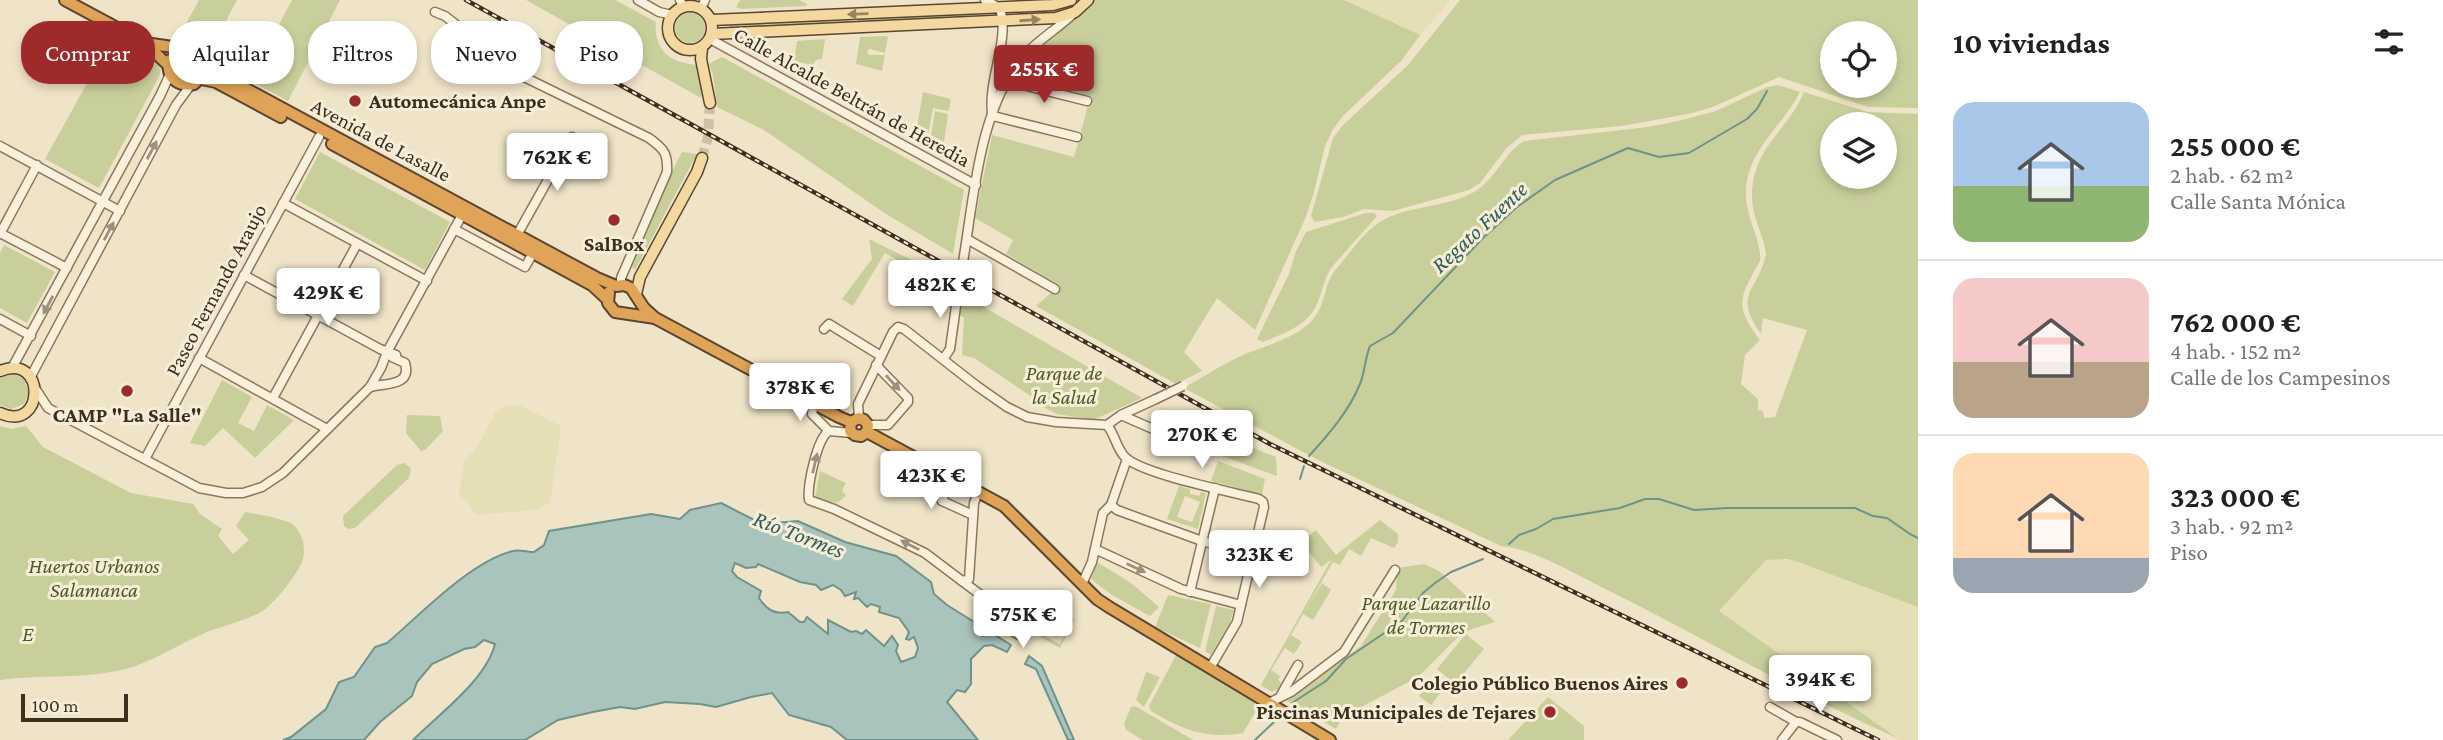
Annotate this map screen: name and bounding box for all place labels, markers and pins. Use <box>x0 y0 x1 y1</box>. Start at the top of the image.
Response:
pin: 255K € <box>987 46 1101 105</box>
place label: Automecánica Anpe <box>368 89 547 113</box>
marker: Automecánica Anpe <box>347 93 363 109</box>
pin: 762K € <box>500 134 614 193</box>
marker: SalBox <box>606 212 622 228</box>
place label: SalBox <box>584 232 645 256</box>
pin: 482K € <box>883 260 997 320</box>
pin: 429K € <box>271 268 385 328</box>
pin: 378K € <box>743 364 857 423</box>
marker: CAMP "La Salle" <box>119 383 135 399</box>
place label: CAMP "La Salle" <box>52 403 202 427</box>
pin: 270K € <box>1145 410 1259 470</box>
pin: 423K € <box>874 452 988 511</box>
pin: 323K € <box>1202 530 1316 590</box>
pin: 575K € <box>966 590 1080 650</box>
pin: 394K € <box>1763 656 1877 715</box>
place label: Colegio Público Buenos Aires <box>1411 671 1668 695</box>
marker: Colegio Público Buenos Aires <box>1674 675 1690 691</box>
place label: Piscinas Municipales de Tejares <box>1256 700 1536 724</box>
marker: Piscinas Municipales de Tejares <box>1542 704 1558 720</box>

